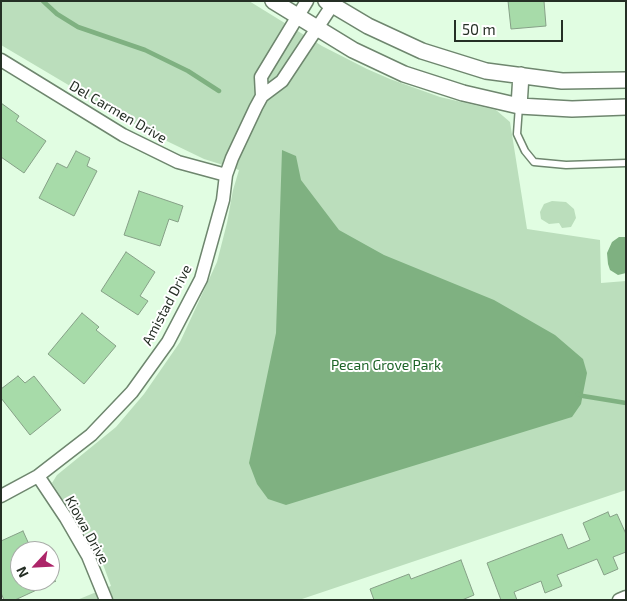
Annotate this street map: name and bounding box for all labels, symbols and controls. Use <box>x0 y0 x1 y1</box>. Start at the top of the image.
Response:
scale bar <box>457 10 566 42</box>
text: 50 m <box>462 20 496 38</box>
street label: Del Carmen Drive <box>66 77 170 147</box>
street label: Amistad Drive <box>139 262 195 348</box>
park label: Pecan Grove Park <box>331 357 441 373</box>
street label: Kiowa Drive <box>61 493 113 567</box>
north arrow <box>10 541 60 591</box>
text: N <box>12 564 32 580</box>

